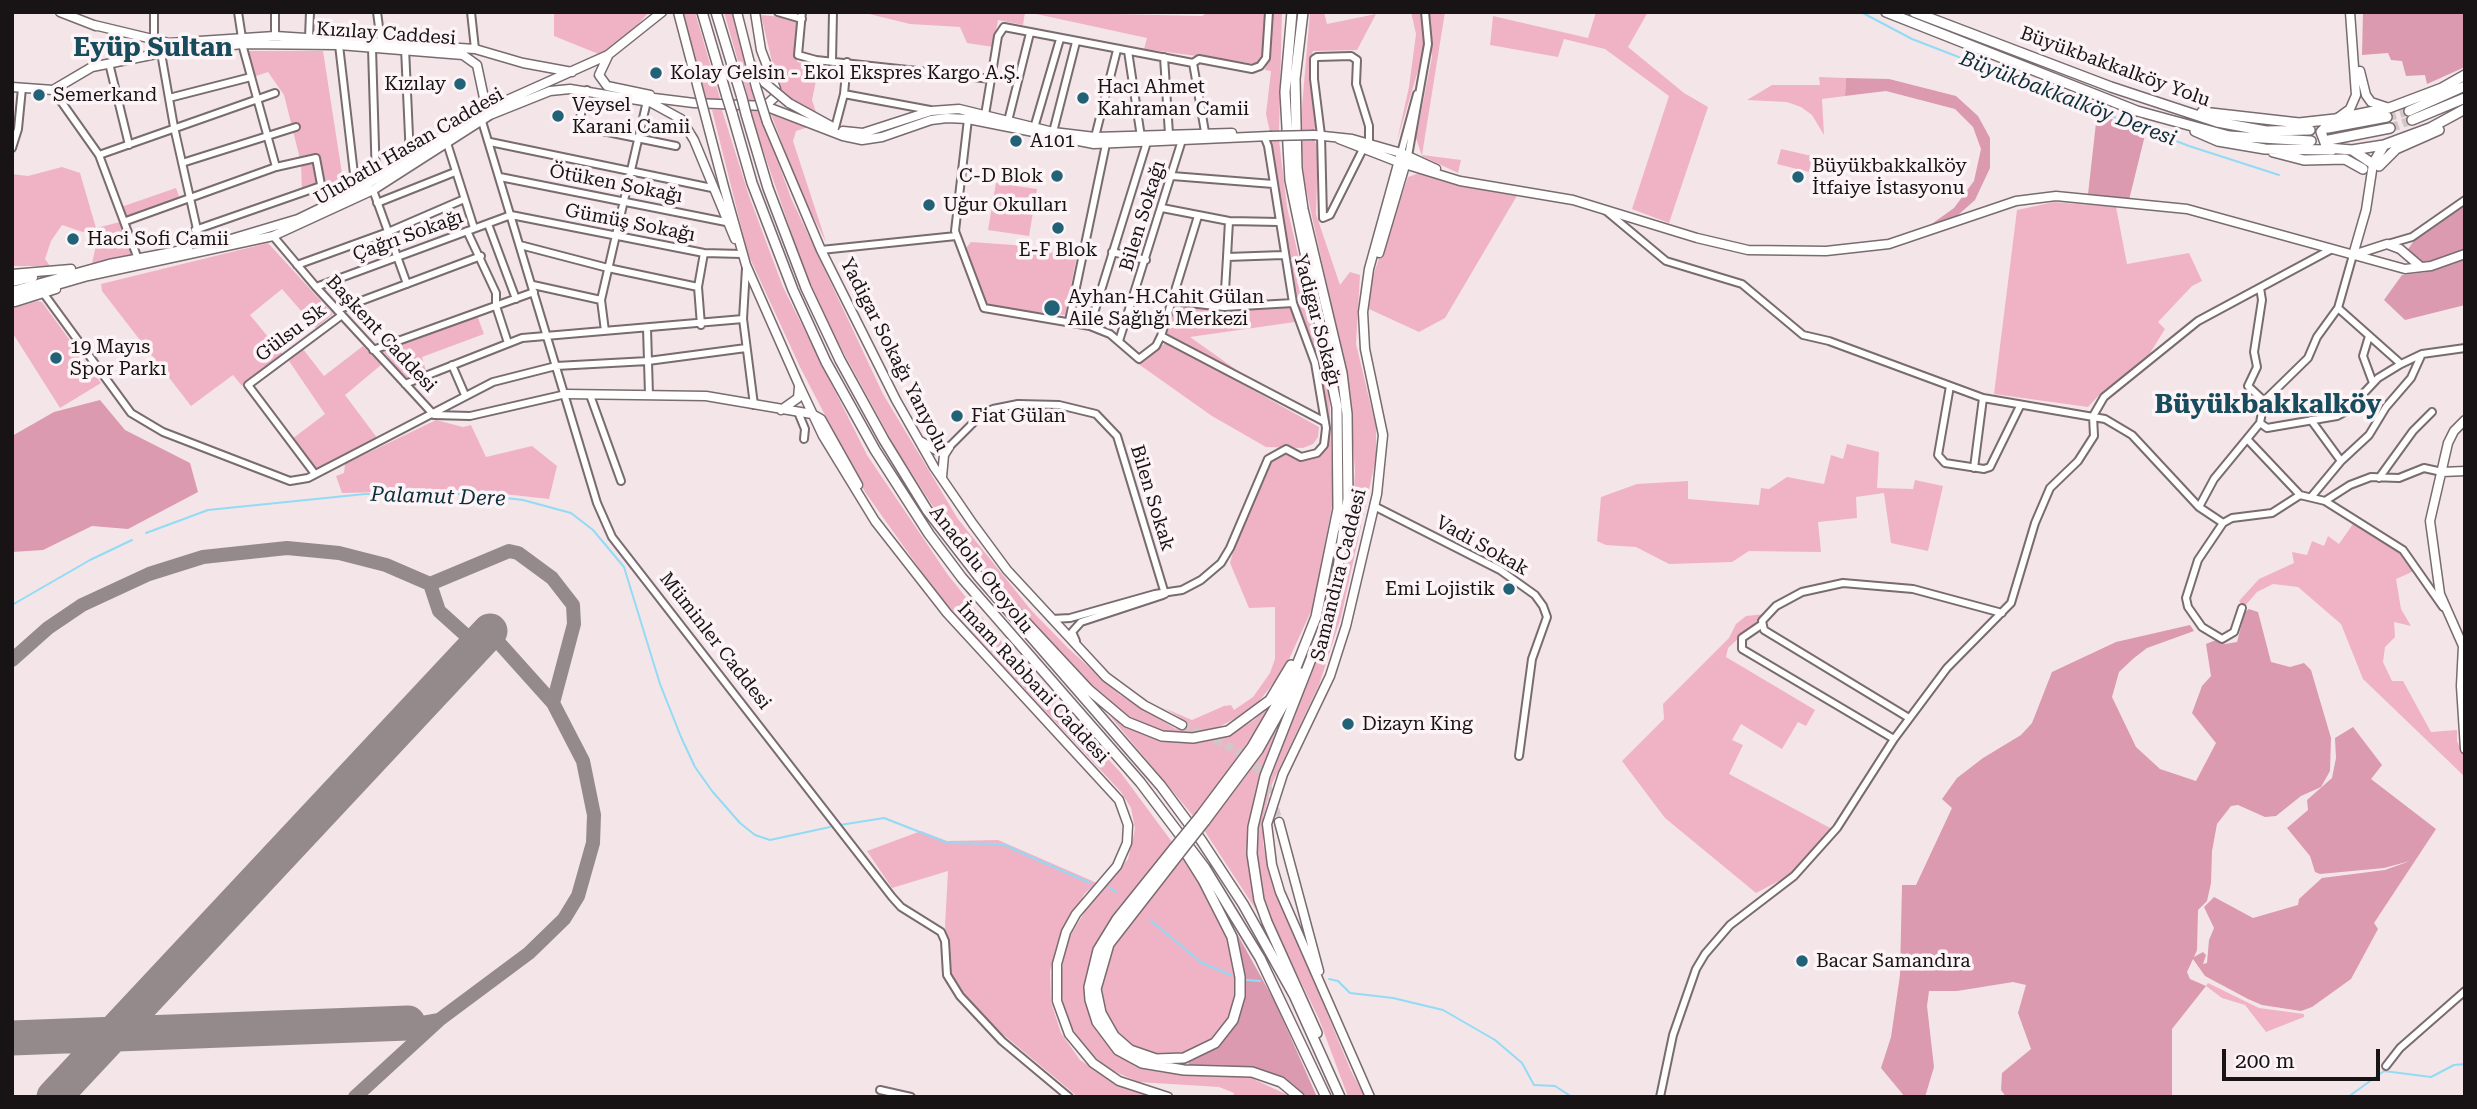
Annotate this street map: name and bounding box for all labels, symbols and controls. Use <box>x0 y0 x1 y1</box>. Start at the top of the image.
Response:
street label: Kızılay Caddesi <box>315 18 457 50</box>
street label: Büyükbakkalköy Yolu <box>2017 22 2213 112</box>
district label: Eyüp Sultan <box>73 32 233 64</box>
water label: Büyükbakkalköy Deresi <box>1956 46 2180 152</box>
place label: Kolay Gelsin - Ekol Ekspres Kargo A.Ş. <box>670 62 1020 84</box>
marker: Kolay Gelsin - Ekol Ekspres Kargo A.Ş. <box>648 65 664 81</box>
place label: Kızılay <box>384 73 446 95</box>
marker: Kızılay <box>452 76 468 92</box>
place label: Hacı Ahmet Kahraman Camii <box>1097 76 1249 120</box>
street label: Ulubatlı Hasan Caddesi <box>310 83 508 211</box>
place label: Semerkand <box>53 84 157 106</box>
marker: Semerkand <box>31 87 47 103</box>
marker: Hacı Ahmet Kahraman Camii <box>1075 90 1091 106</box>
place label: Veysel Karani Camii <box>572 94 690 138</box>
marker: Veysel Karani Camii <box>550 108 566 124</box>
place label: A101 <box>1030 130 1075 152</box>
marker: A101 <box>1008 133 1024 149</box>
place label: Büyükbakkalköy İtfaiye İstasyonu <box>1812 155 1967 199</box>
street label: Bilen Sokağı <box>1115 158 1171 274</box>
street label: Ötüken Sokağı <box>547 160 685 208</box>
place label: C-D Blok <box>959 165 1043 187</box>
marker: C-D Blok <box>1049 168 1065 184</box>
marker: Büyükbakkalköy İtfaiye İstasyonu <box>1790 169 1806 185</box>
place label: Uğur Okulları <box>943 194 1067 216</box>
marker: Uğur Okulları <box>921 197 937 213</box>
street label: Gümüş Sokağı <box>563 199 697 247</box>
street label: Çağrı Sokağı <box>350 205 466 267</box>
marker: E-F Blok <box>1050 220 1066 236</box>
place label: Haci Sofi Camii <box>87 228 229 250</box>
marker: Haci Sofi Camii <box>65 231 81 247</box>
place label: E-F Blok <box>1019 239 1097 261</box>
street label: Yadigar Sokağı <box>1288 252 1346 388</box>
street label: Yadigar Sokağı Yanyolu <box>835 254 953 456</box>
street label: Başkent Caddesi <box>321 271 441 397</box>
place label: Ayhan-H.Cahit Gülan Aile Sağlığı Merkezi <box>1068 286 1264 330</box>
marker: Ayhan-H.Cahit Gülan Aile Sağlığı Merkezi <box>1042 298 1062 318</box>
street label: Gülsu Sk <box>251 299 331 367</box>
place label: 19 Mayıs Spor Parkı <box>70 336 166 380</box>
marker: 19 Mayıs Spor Parkı <box>48 350 64 366</box>
district label: Büyükbakkalköy <box>2155 389 2381 421</box>
place label: Fiat Gülan <box>971 405 1066 427</box>
marker: Fiat Gülan <box>949 408 965 424</box>
street label: Bilen Sokak <box>1125 442 1179 554</box>
water label: Palamut Dere <box>370 482 506 512</box>
street label: Samandıra Caddesi <box>1307 487 1371 663</box>
street label: Anadolu Otoyolu <box>924 502 1038 638</box>
street label: Vadi Sokak <box>1432 511 1532 581</box>
street label: Müminler Caddesi <box>654 568 776 714</box>
place label: Emi Lojistik <box>1385 578 1495 600</box>
marker: Emi Lojistik <box>1501 581 1517 597</box>
street label: İmam Rabbani Caddesi <box>953 598 1113 768</box>
place label: Dizayn King <box>1362 713 1473 735</box>
marker: Dizayn King <box>1340 716 1356 732</box>
place label: Bacar Samandıra <box>1816 950 1971 972</box>
marker: Bacar Samandıra <box>1794 953 1810 969</box>
scale bar <box>2225 1036 2382 1080</box>
text: 200 m <box>2235 1049 2295 1073</box>

